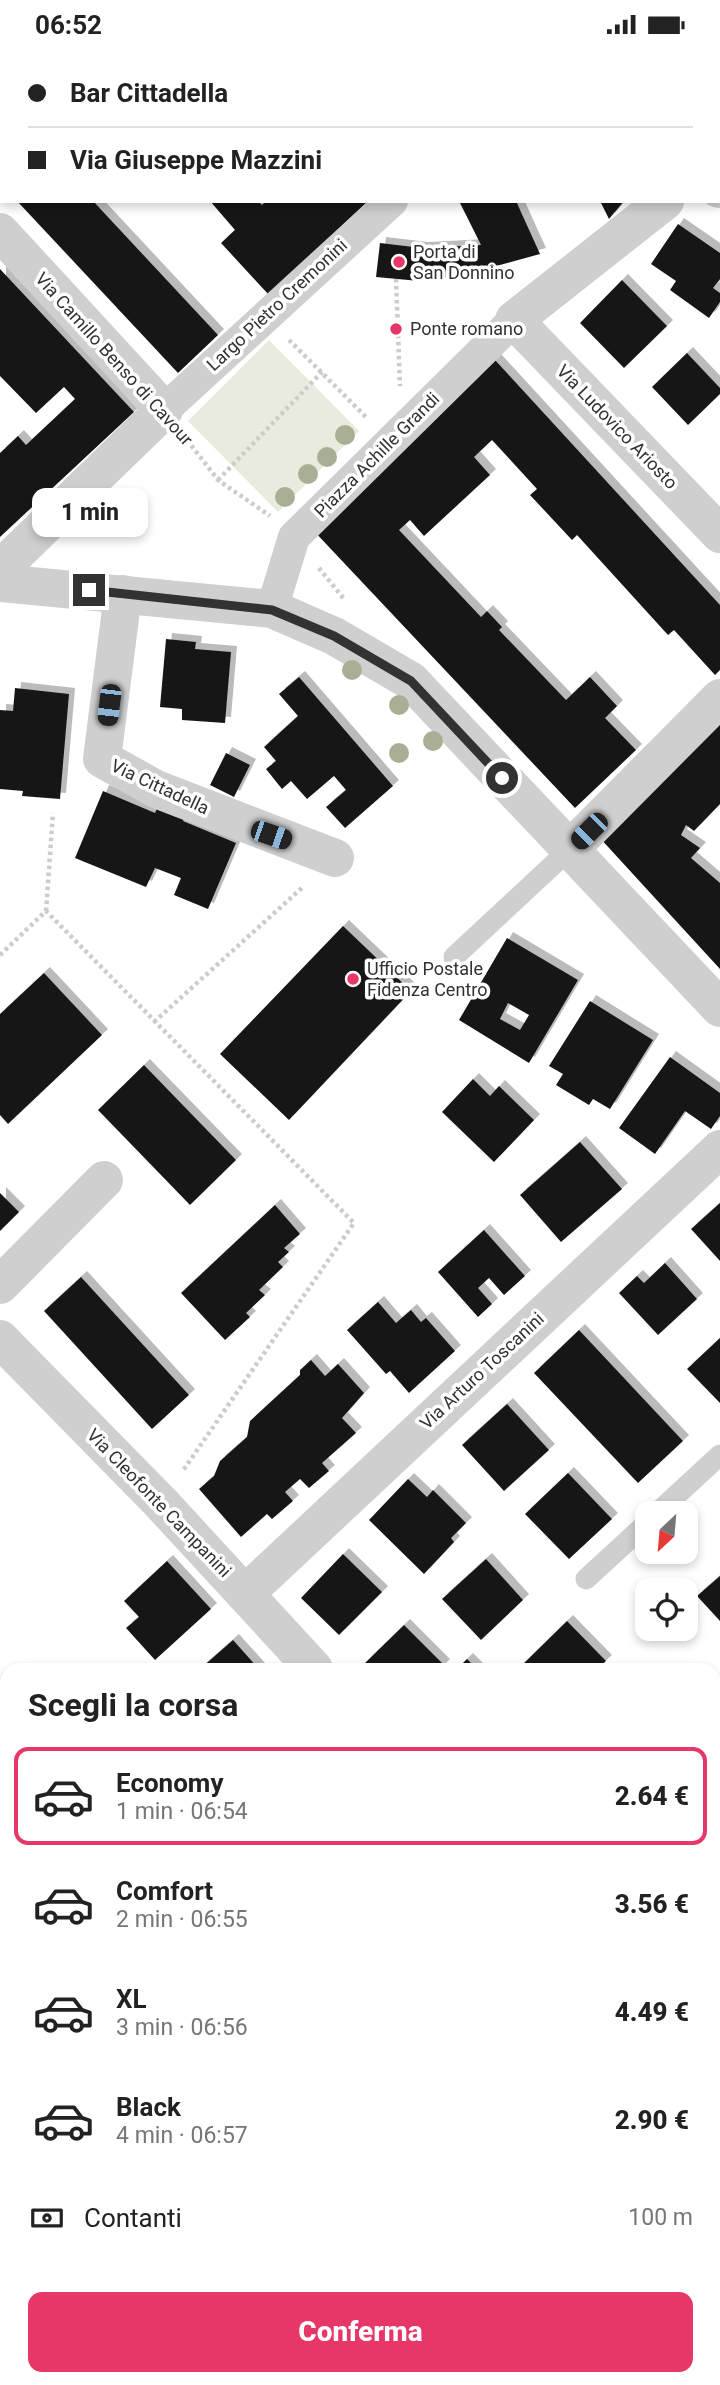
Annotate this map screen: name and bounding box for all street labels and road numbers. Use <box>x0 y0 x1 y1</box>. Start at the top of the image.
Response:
street label: Largo Pietro Cremonini <box>202 234 351 375</box>
street label: Via Camillo Benso di Cavour <box>31 268 198 449</box>
street label: Via Ludovico Ariosto <box>553 360 682 493</box>
street label: Piazza Achille Grandi <box>310 388 444 522</box>
street label: Via Cittadella <box>108 755 213 818</box>
street label: Via Arturo Toscanini <box>415 1308 548 1433</box>
street label: Via Cleofonte Campanini <box>83 1424 236 1581</box>

